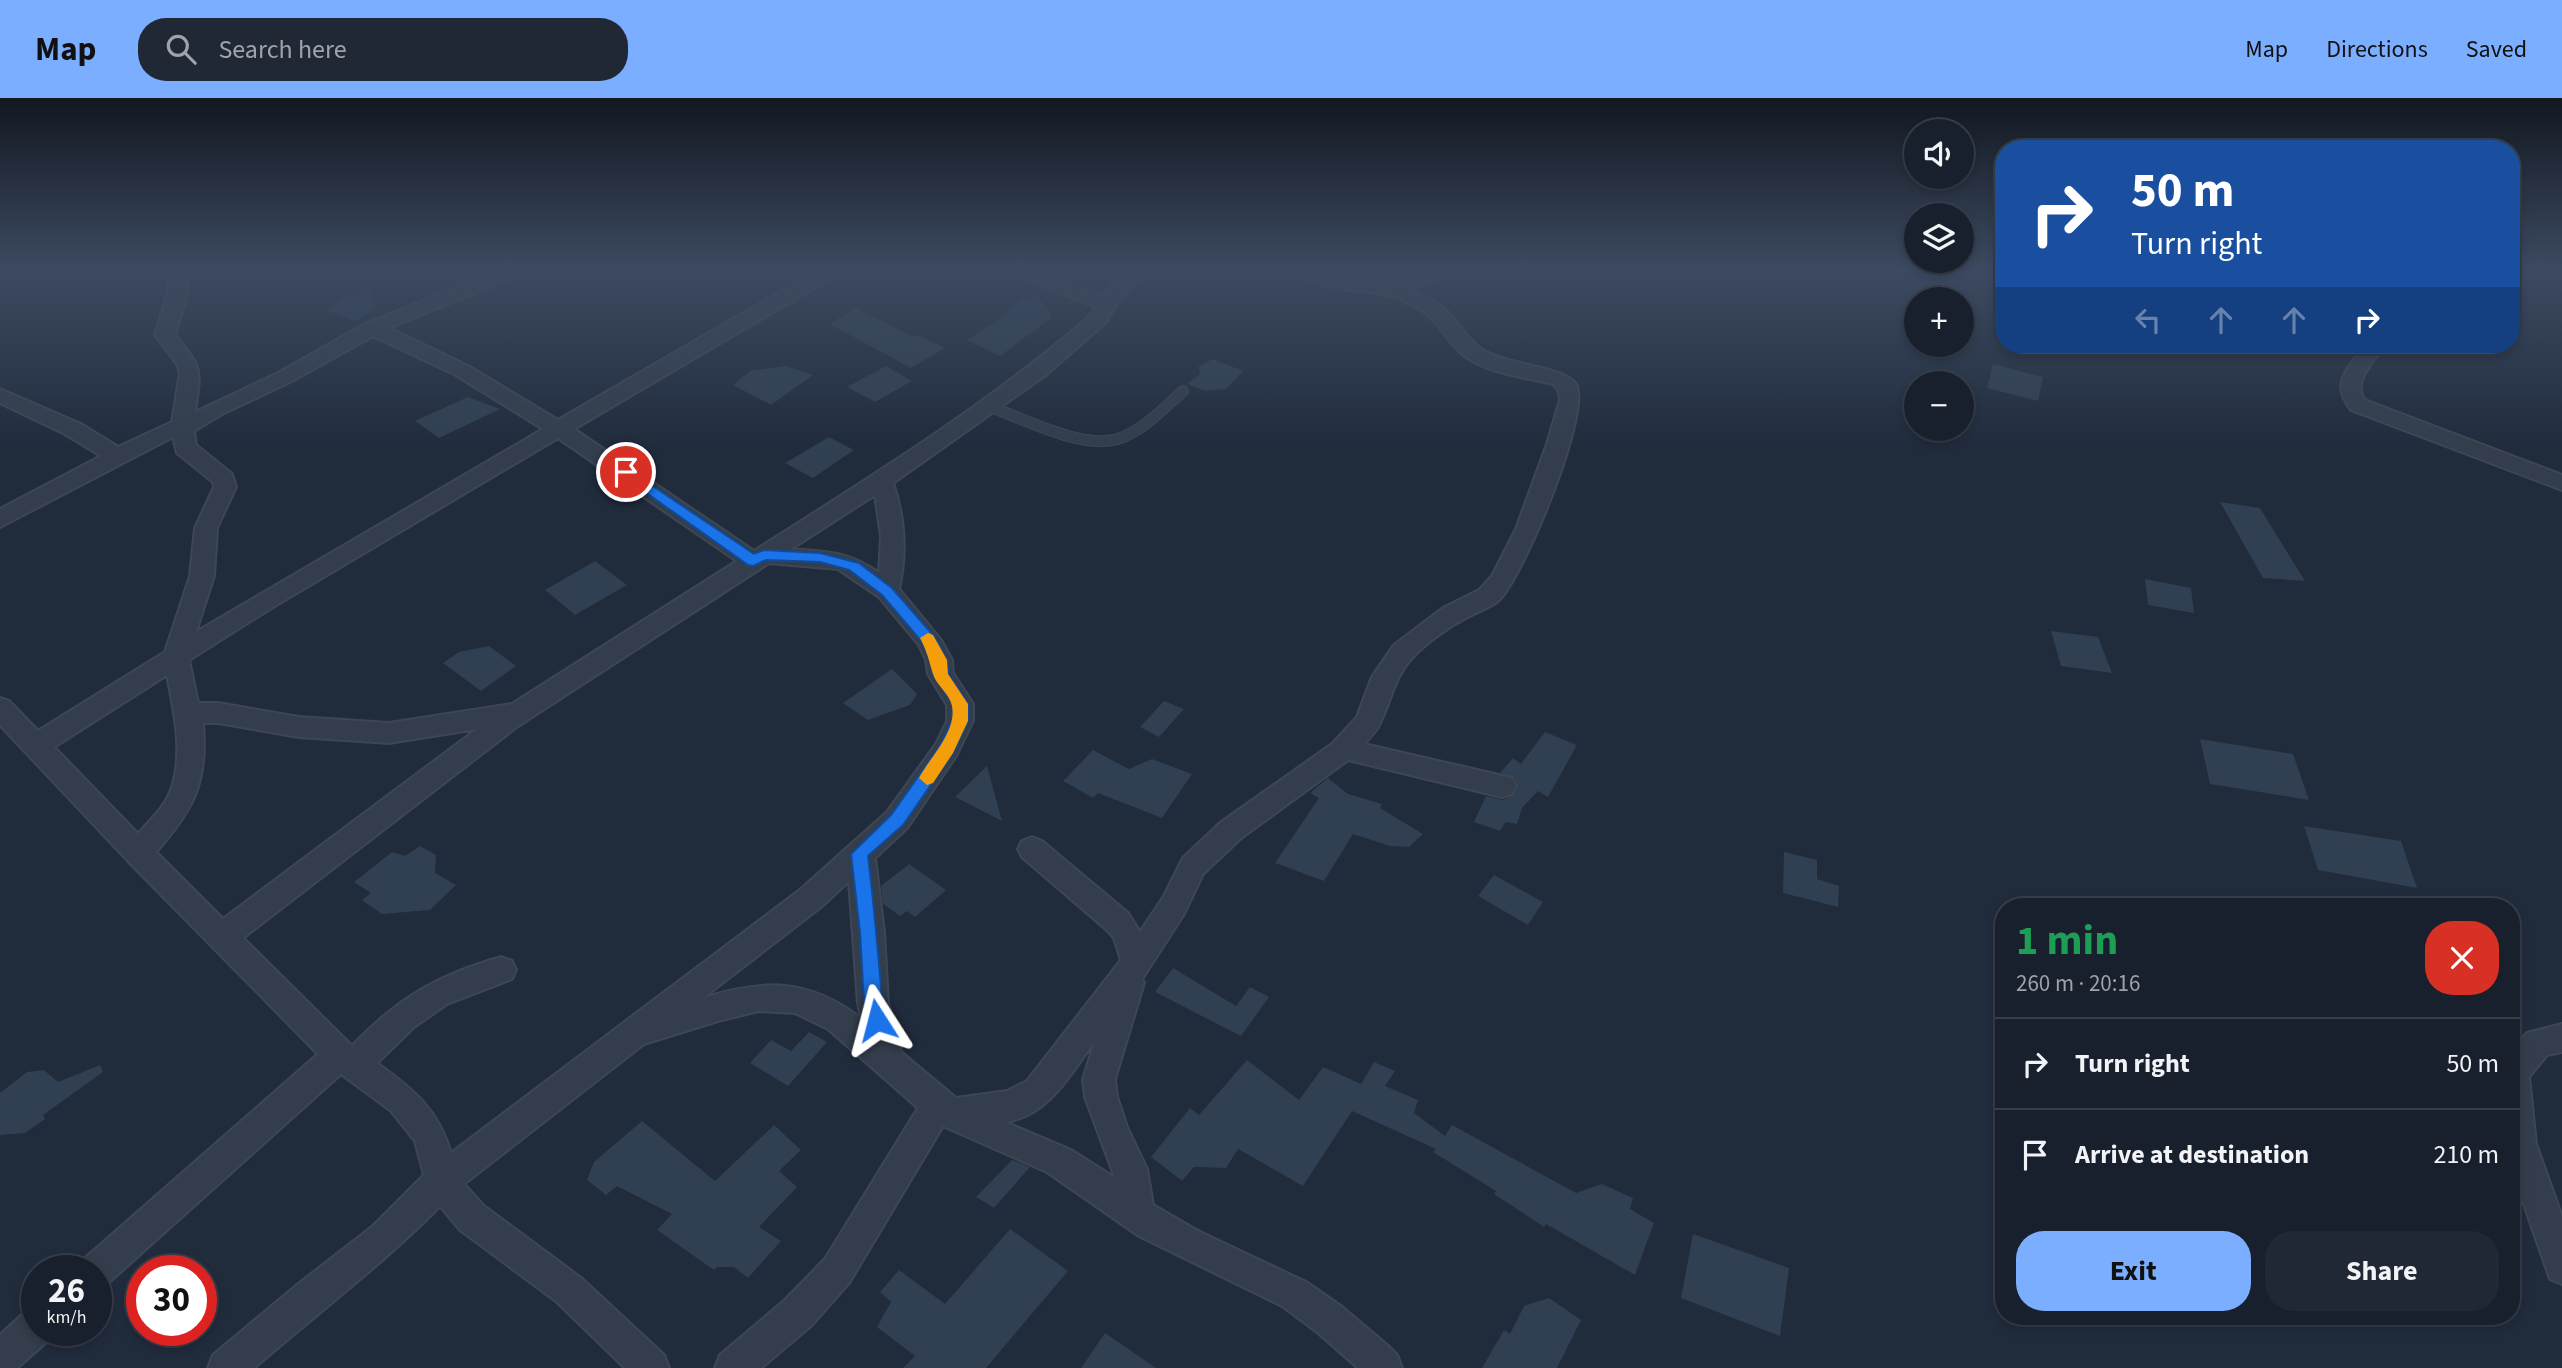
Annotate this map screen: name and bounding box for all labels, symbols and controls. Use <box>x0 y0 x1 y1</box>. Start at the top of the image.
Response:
search box <box>138 18 628 81</box>
text: Map <box>35 26 96 73</box>
icon: search <box>162 30 200 68</box>
text: Search here <box>218 31 347 68</box>
text: Map <box>2245 32 2288 67</box>
text: Directions <box>2326 32 2428 67</box>
text: Saved <box>2466 32 2527 67</box>
map controls <box>1904 119 1974 441</box>
button: sound <box>1904 119 1974 189</box>
text: 50 m <box>2131 156 2235 226</box>
icon: right <box>2016 168 2107 259</box>
button: layers <box>1904 203 1974 273</box>
text: Turn right <box>2131 221 2262 267</box>
button: + <box>1904 287 1974 357</box>
icon: left <box>2129 301 2167 339</box>
icon: ahead <box>2202 301 2240 339</box>
icon: ahead <box>2275 301 2313 339</box>
icon: right <box>2348 301 2386 339</box>
button: − <box>1904 371 1974 441</box>
pin <box>596 442 656 502</box>
icon: arrive <box>607 453 645 491</box>
text: 1 min <box>2016 911 2118 971</box>
button: close <box>2425 921 2499 995</box>
text: 260 m · 20:16 <box>2016 967 2140 1000</box>
position arrow <box>840 983 914 1057</box>
icon: right <box>2016 1045 2054 1083</box>
text: Turn right <box>2075 1045 2190 1082</box>
text: 50 m <box>2446 1045 2499 1082</box>
icon: arrive <box>2016 1136 2054 1174</box>
text: Arrive at destination <box>2075 1136 2309 1173</box>
text: 210 m <box>2433 1136 2499 1173</box>
button: Exit <box>2016 1231 2251 1311</box>
button: Share <box>2265 1231 2499 1311</box>
speed limit sign: 30 <box>126 1255 217 1346</box>
text: 26 <box>48 1266 85 1316</box>
text: km/h <box>47 1305 86 1330</box>

